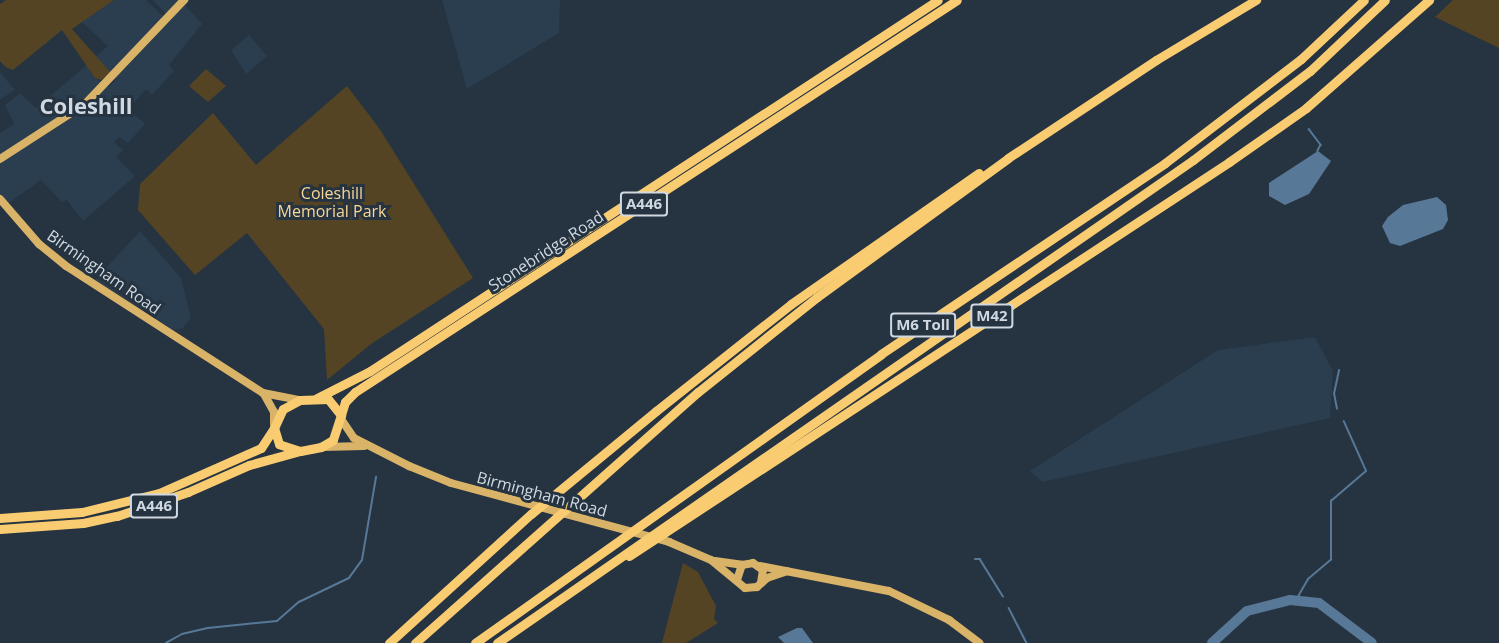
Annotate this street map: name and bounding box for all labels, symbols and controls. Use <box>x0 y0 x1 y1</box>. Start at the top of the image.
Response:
district label: Coleshill <box>40 93 132 119</box>
park label: Coleshill Memorial Park <box>278 183 386 221</box>
road number: A446 <box>618 192 670 216</box>
street label: Stonebridge Road <box>485 207 607 295</box>
street label: Birmingham Road <box>44 226 164 318</box>
road number: M42 <box>970 304 1014 328</box>
road number: M6 Toll <box>890 313 956 337</box>
street label: Birmingham Road <box>475 467 609 521</box>
road number: A446 <box>128 494 180 518</box>

